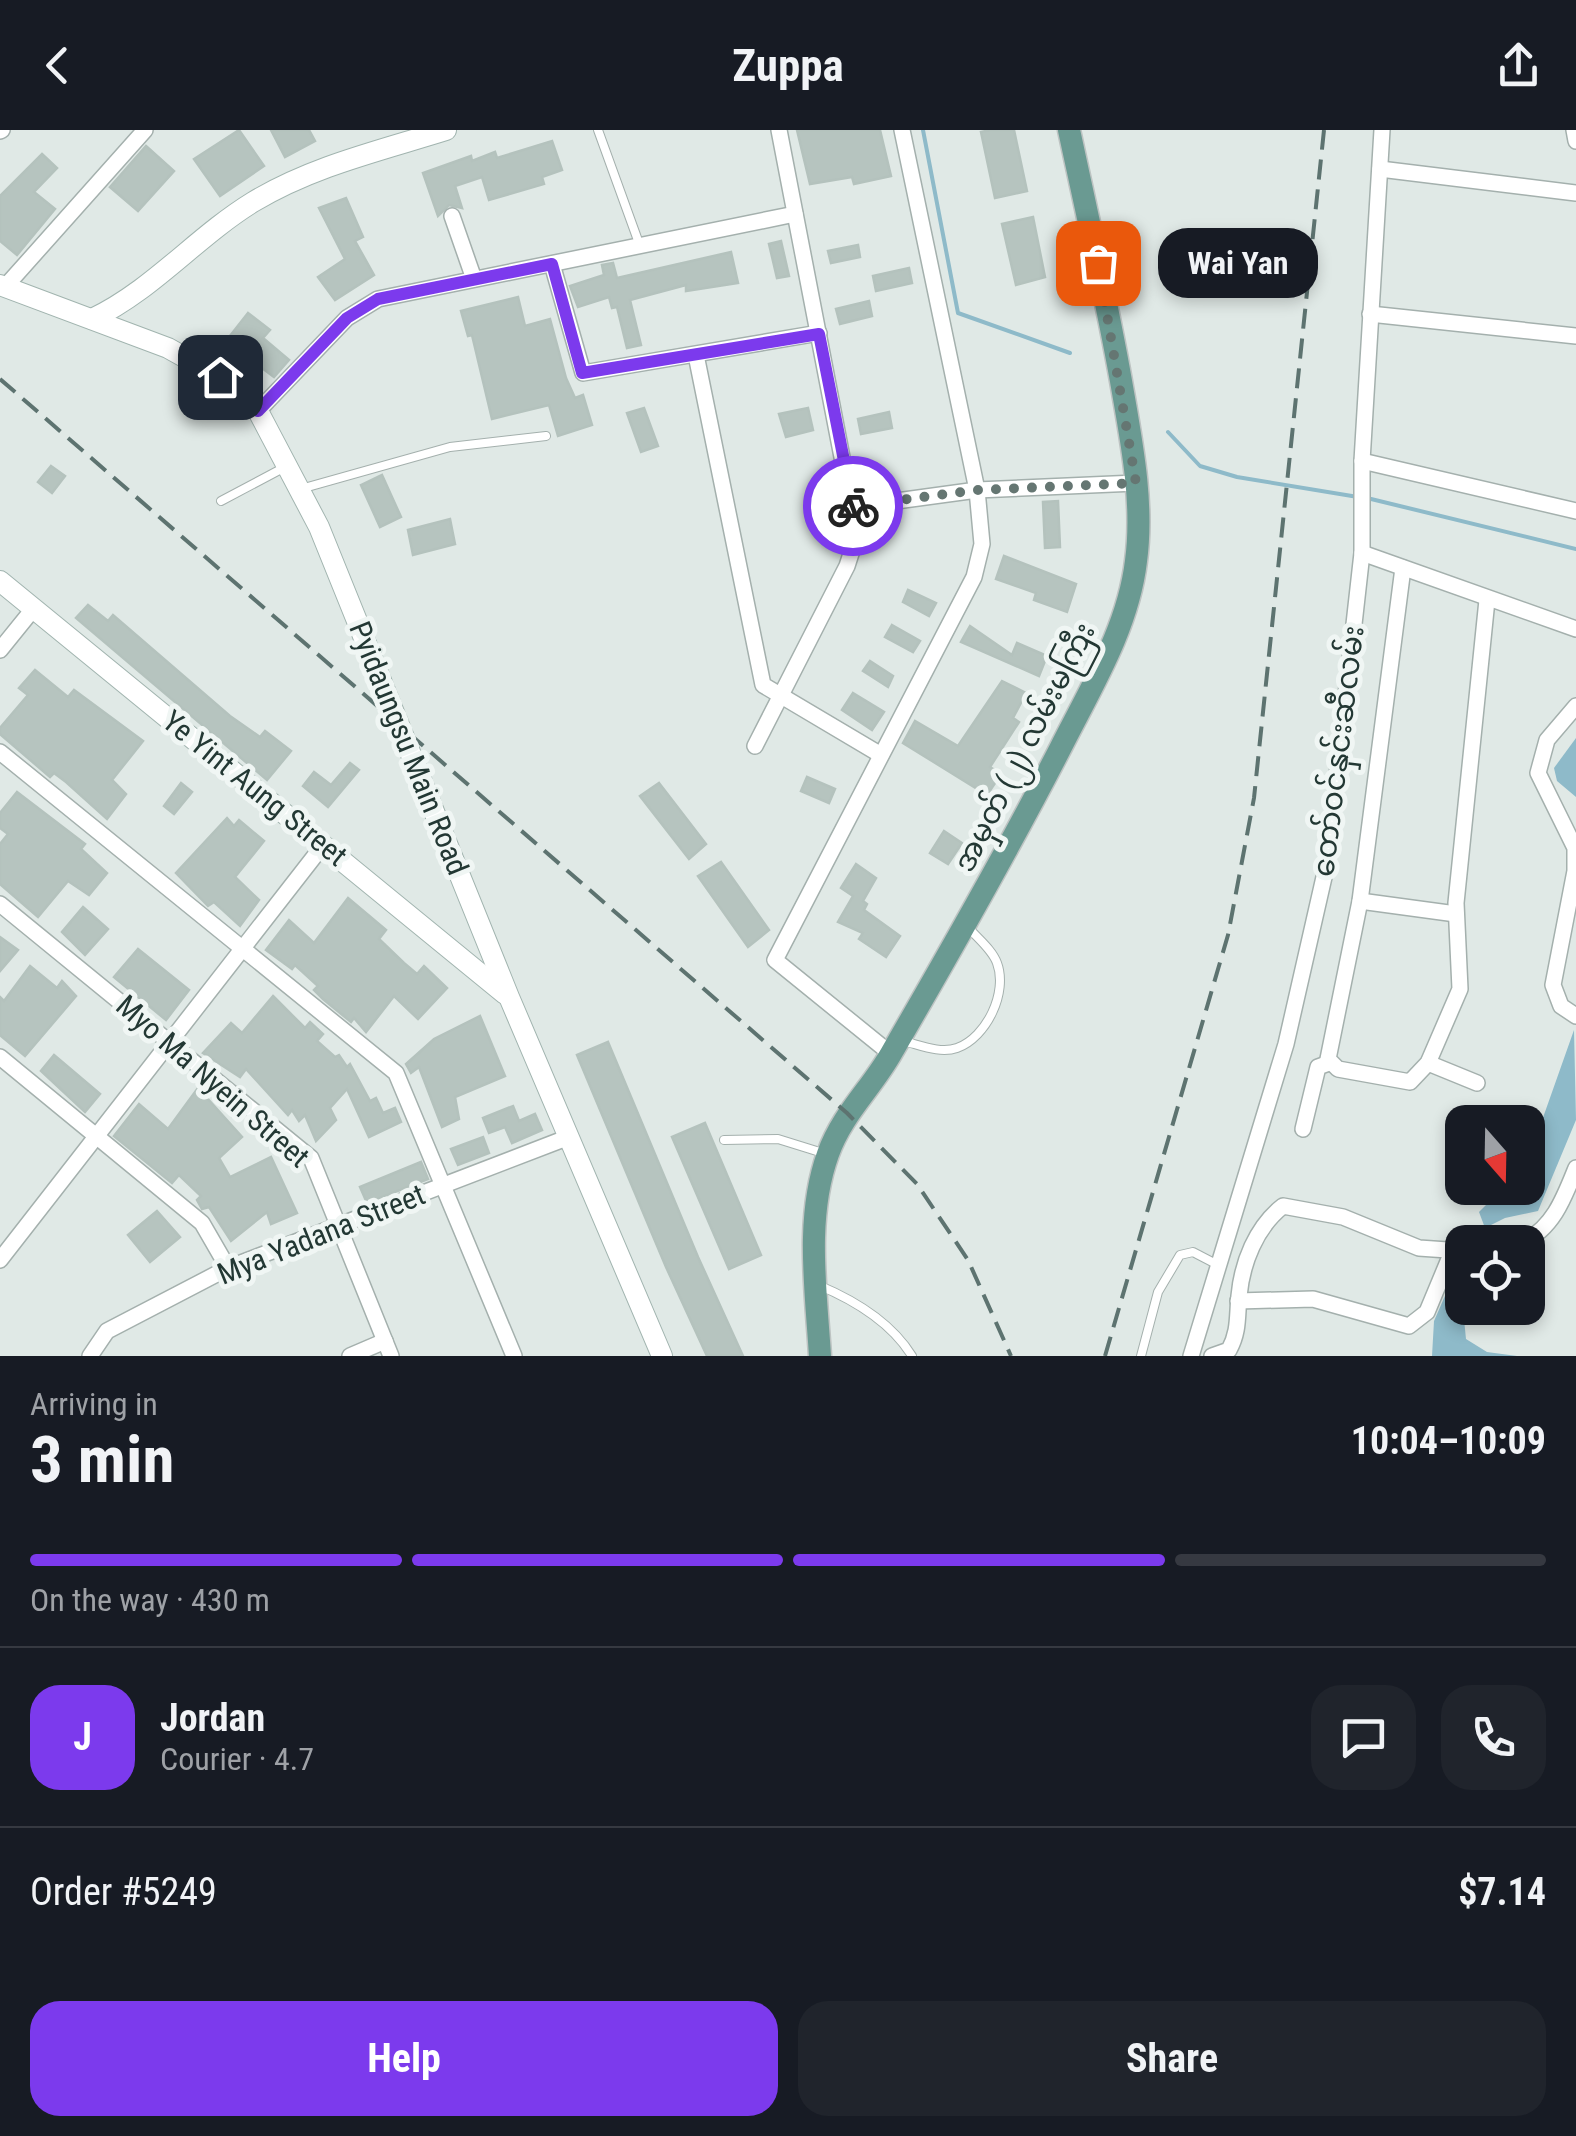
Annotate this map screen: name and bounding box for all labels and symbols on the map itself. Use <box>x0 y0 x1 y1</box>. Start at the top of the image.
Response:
pin <box>1056 221 1141 306</box>
callout: Wai Yan <box>1158 228 1318 298</box>
pin <box>178 335 263 420</box>
courier <box>803 456 903 556</box>
street label: အမှတ် (၂) လမ်းမကြီး <box>942 615 1109 881</box>
street label: Pyidaungsu Main Road <box>342 616 476 880</box>
street label: တော်ဝင်နှင်းဆီလမ်း <box>1301 623 1379 880</box>
street label: Ye Yint Aung Street <box>156 703 354 873</box>
street label: Myo Ma Nyein Street <box>109 988 317 1174</box>
north arrow <box>1445 1105 1545 1205</box>
street label: Mya Yadana Street <box>212 1176 430 1292</box>

